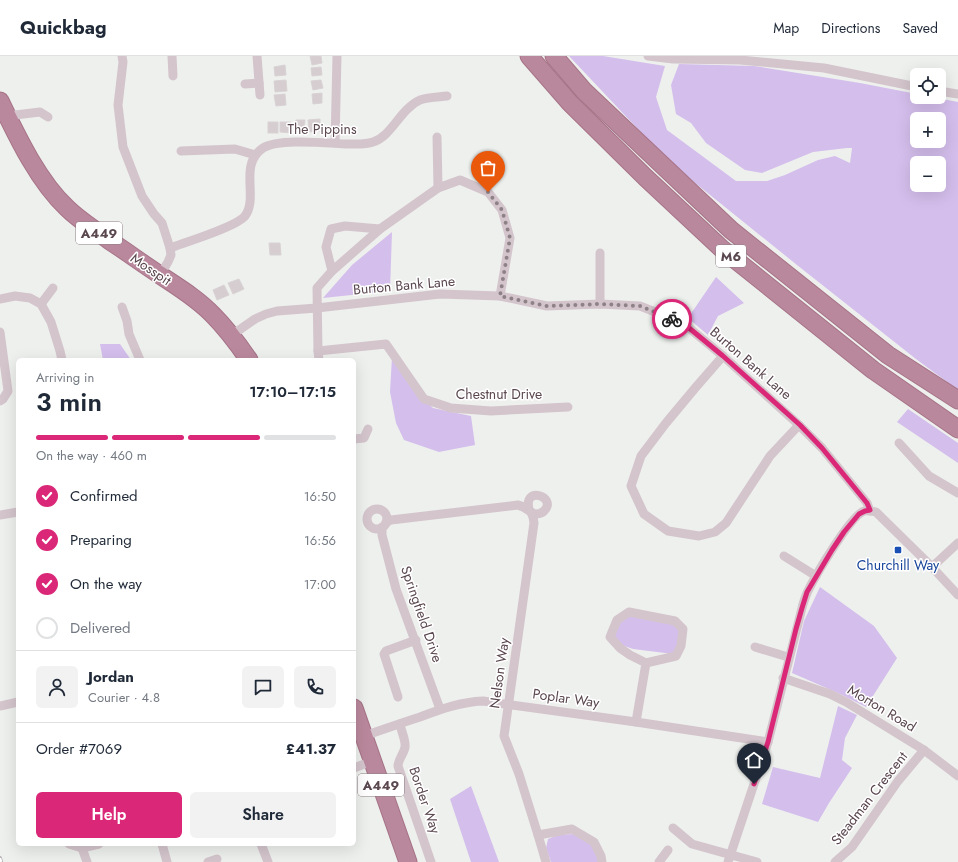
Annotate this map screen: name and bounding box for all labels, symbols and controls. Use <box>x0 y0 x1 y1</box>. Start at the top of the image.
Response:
text: Quickbag <box>20 14 106 41</box>
text: Map <box>773 18 799 38</box>
text: Directions <box>821 18 881 38</box>
text: Saved <box>903 18 938 38</box>
map controls <box>910 68 946 192</box>
button: locate <box>910 68 946 104</box>
button: + <box>910 112 946 148</box>
street label: The Pippins <box>287 119 357 139</box>
pin <box>471 151 505 192</box>
button: − <box>910 156 946 192</box>
icon: bag <box>477 157 499 179</box>
road number: A449 <box>76 222 122 244</box>
road number: M6 <box>716 245 746 267</box>
street label: Mosspit <box>127 248 176 290</box>
street label: Burton Bank Lane <box>352 271 456 299</box>
courier <box>652 299 692 339</box>
icon: bike <box>661 308 683 330</box>
street label: Burton Bank Lane <box>706 322 796 404</box>
text: Arriving in <box>36 368 94 387</box>
text: 17:10–17:15 <box>249 381 336 403</box>
text: 3 min <box>36 383 102 421</box>
street label: Chestnut Drive <box>456 384 542 404</box>
text: On the way · 460 m <box>36 446 147 465</box>
icon: check <box>36 485 58 507</box>
text: Confirmed <box>70 485 138 507</box>
text: 16:50 <box>304 487 336 506</box>
icon: check <box>36 529 58 551</box>
text: Preparing <box>70 529 132 551</box>
text: 16:56 <box>304 531 336 550</box>
marker: Churchill Way <box>893 545 903 555</box>
place label: Churchill Way <box>857 555 940 575</box>
street label: Springfield Drive <box>396 563 448 665</box>
icon: check <box>36 573 58 595</box>
text: On the way <box>70 573 142 595</box>
text: 17:00 <box>304 575 336 594</box>
text: Delivered <box>70 617 131 639</box>
street label: Nelson Way <box>484 635 514 710</box>
button: person <box>36 666 78 708</box>
text: Jordan <box>88 666 134 688</box>
button: chat <box>242 666 284 708</box>
button: phone <box>294 666 336 708</box>
street label: Morton Road <box>844 680 920 736</box>
street label: Poplar Way <box>531 683 601 713</box>
text: Courier · 4.8 <box>88 688 160 707</box>
text: Order #7069 <box>36 738 122 760</box>
text: £41.37 <box>286 738 336 760</box>
pin <box>737 743 771 784</box>
street label: Steadman Crescent <box>826 747 912 849</box>
icon: home <box>743 749 765 771</box>
street label: Border Way <box>404 764 446 837</box>
road number: A449 <box>358 774 404 796</box>
button: Help <box>36 792 182 838</box>
button: Share <box>190 792 336 838</box>

